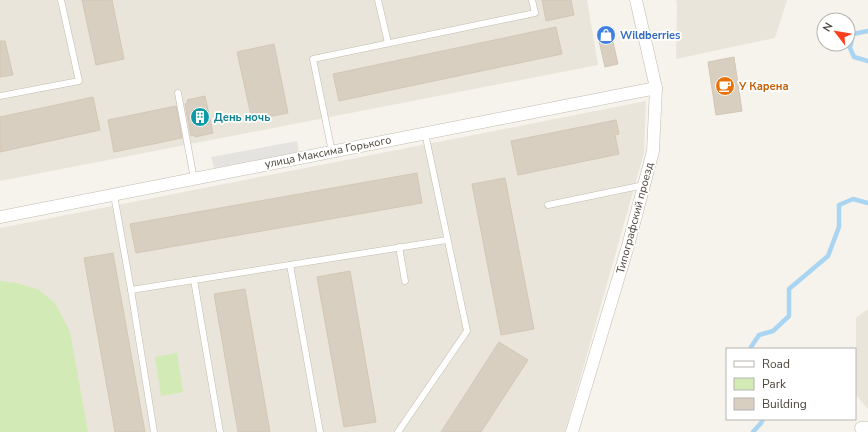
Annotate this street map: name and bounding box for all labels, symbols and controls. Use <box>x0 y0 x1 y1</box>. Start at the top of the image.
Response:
north arrow <box>816 12 856 52</box>
text: N <box>819 20 836 34</box>
shop icon: Wildberries <box>595 24 617 46</box>
place label: Wildberries <box>620 28 680 43</box>
cafe icon: У Карена <box>714 75 736 97</box>
place label: У Карена <box>738 79 789 94</box>
building icon: День ночь <box>189 106 211 128</box>
place label: День ночь <box>214 110 270 125</box>
street label: улица Максима Горького <box>263 132 393 172</box>
street label: Типографский проезд <box>613 160 657 275</box>
legend <box>726 348 856 420</box>
text: Road <box>762 356 790 372</box>
text: Park <box>762 376 787 392</box>
text: Building <box>762 396 807 412</box>

